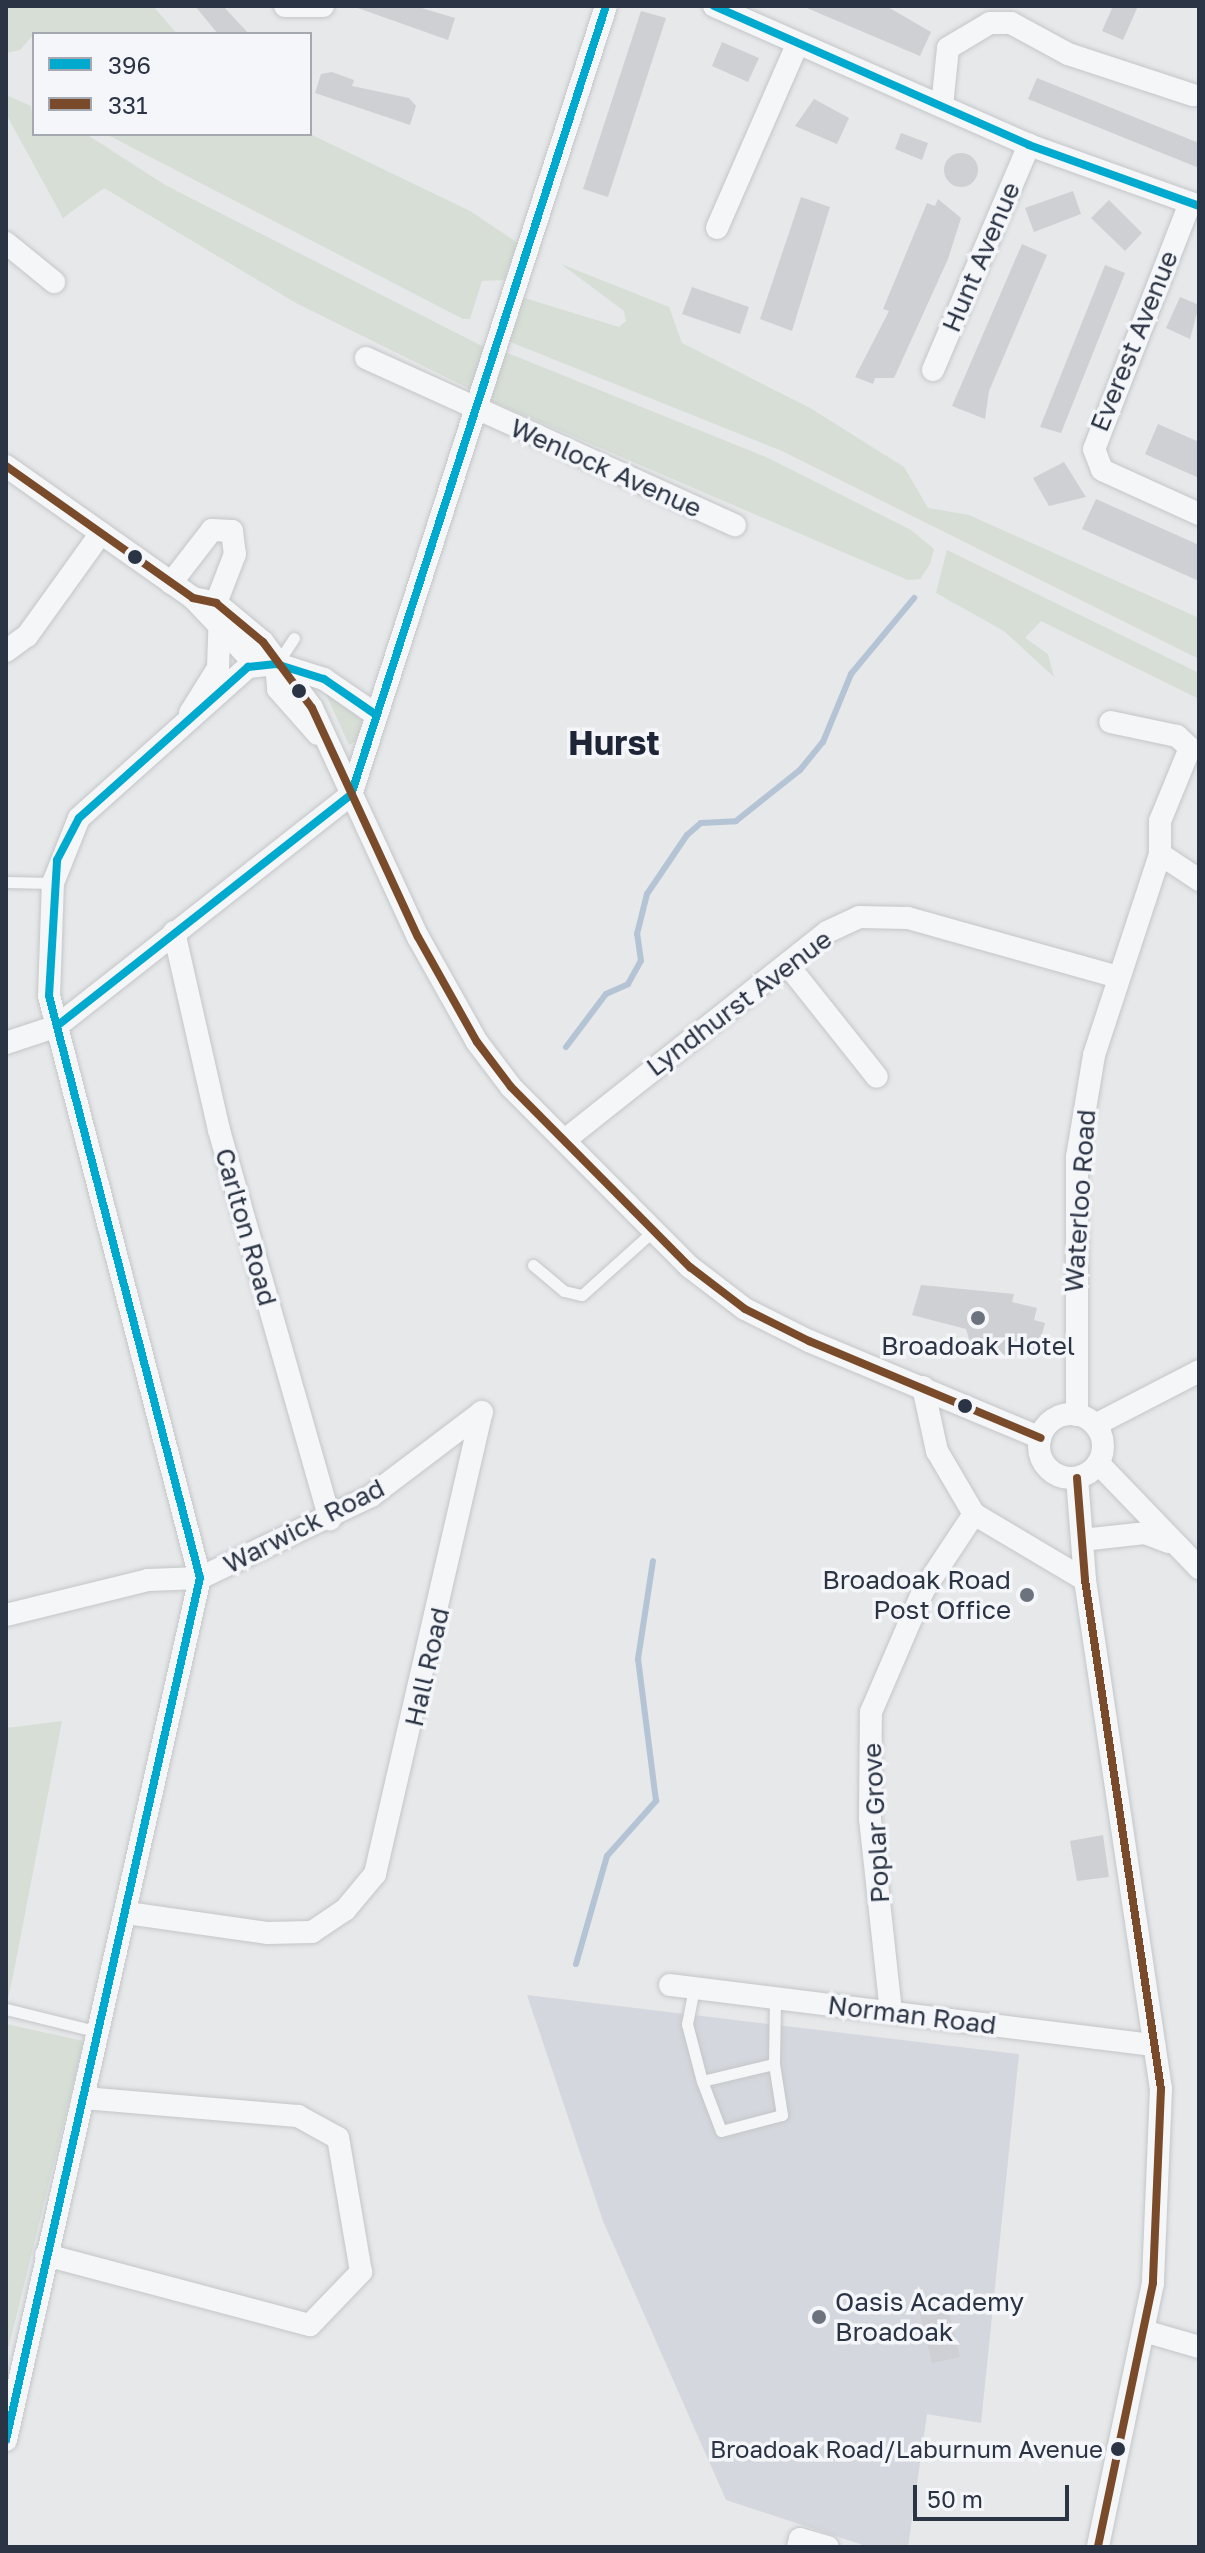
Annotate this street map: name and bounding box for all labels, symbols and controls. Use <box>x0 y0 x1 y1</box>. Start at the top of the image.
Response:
legend <box>32 32 312 136</box>
text: 396 <box>108 50 151 79</box>
text: 331 <box>108 90 148 119</box>
street label: Hunt Avenue <box>935 177 1027 337</box>
street label: Everest Avenue <box>1084 246 1184 436</box>
street label: Wenlock Avenue <box>506 412 706 524</box>
unlabelled marker <box>127 549 143 565</box>
unlabelled marker <box>291 683 307 699</box>
district label: Hurst <box>568 723 660 763</box>
street label: Lyndhurst Avenue <box>640 923 838 1083</box>
street label: Waterloo Road <box>1058 1108 1102 1294</box>
street label: Carlton Road <box>209 1145 283 1309</box>
marker: Broadoak Hotel <box>969 1309 987 1327</box>
place label: Broadoak Hotel <box>881 1330 1075 1362</box>
unlabelled marker <box>957 1398 973 1414</box>
street label: Warwick Road <box>218 1472 390 1580</box>
place label: Broadoak Road Post Office <box>822 1564 1011 1626</box>
marker: Broadoak Road Post Office <box>1018 1586 1036 1604</box>
street label: Hall Road <box>398 1604 456 1730</box>
street label: Poplar Grove <box>856 1742 896 1904</box>
street label: Norman Road <box>826 1989 998 2041</box>
place label: Oasis Academy Broadoak <box>835 2286 1024 2348</box>
marker: Oasis Academy Broadoak <box>810 2308 828 2326</box>
place label: Broadoak Road/Laburnum Avenue <box>710 2435 1103 2463</box>
marker: Broadoak Road/Laburnum Avenue <box>1110 2441 1126 2457</box>
scale bar <box>917 2469 1073 2519</box>
text: 50 m <box>927 2484 983 2513</box>

